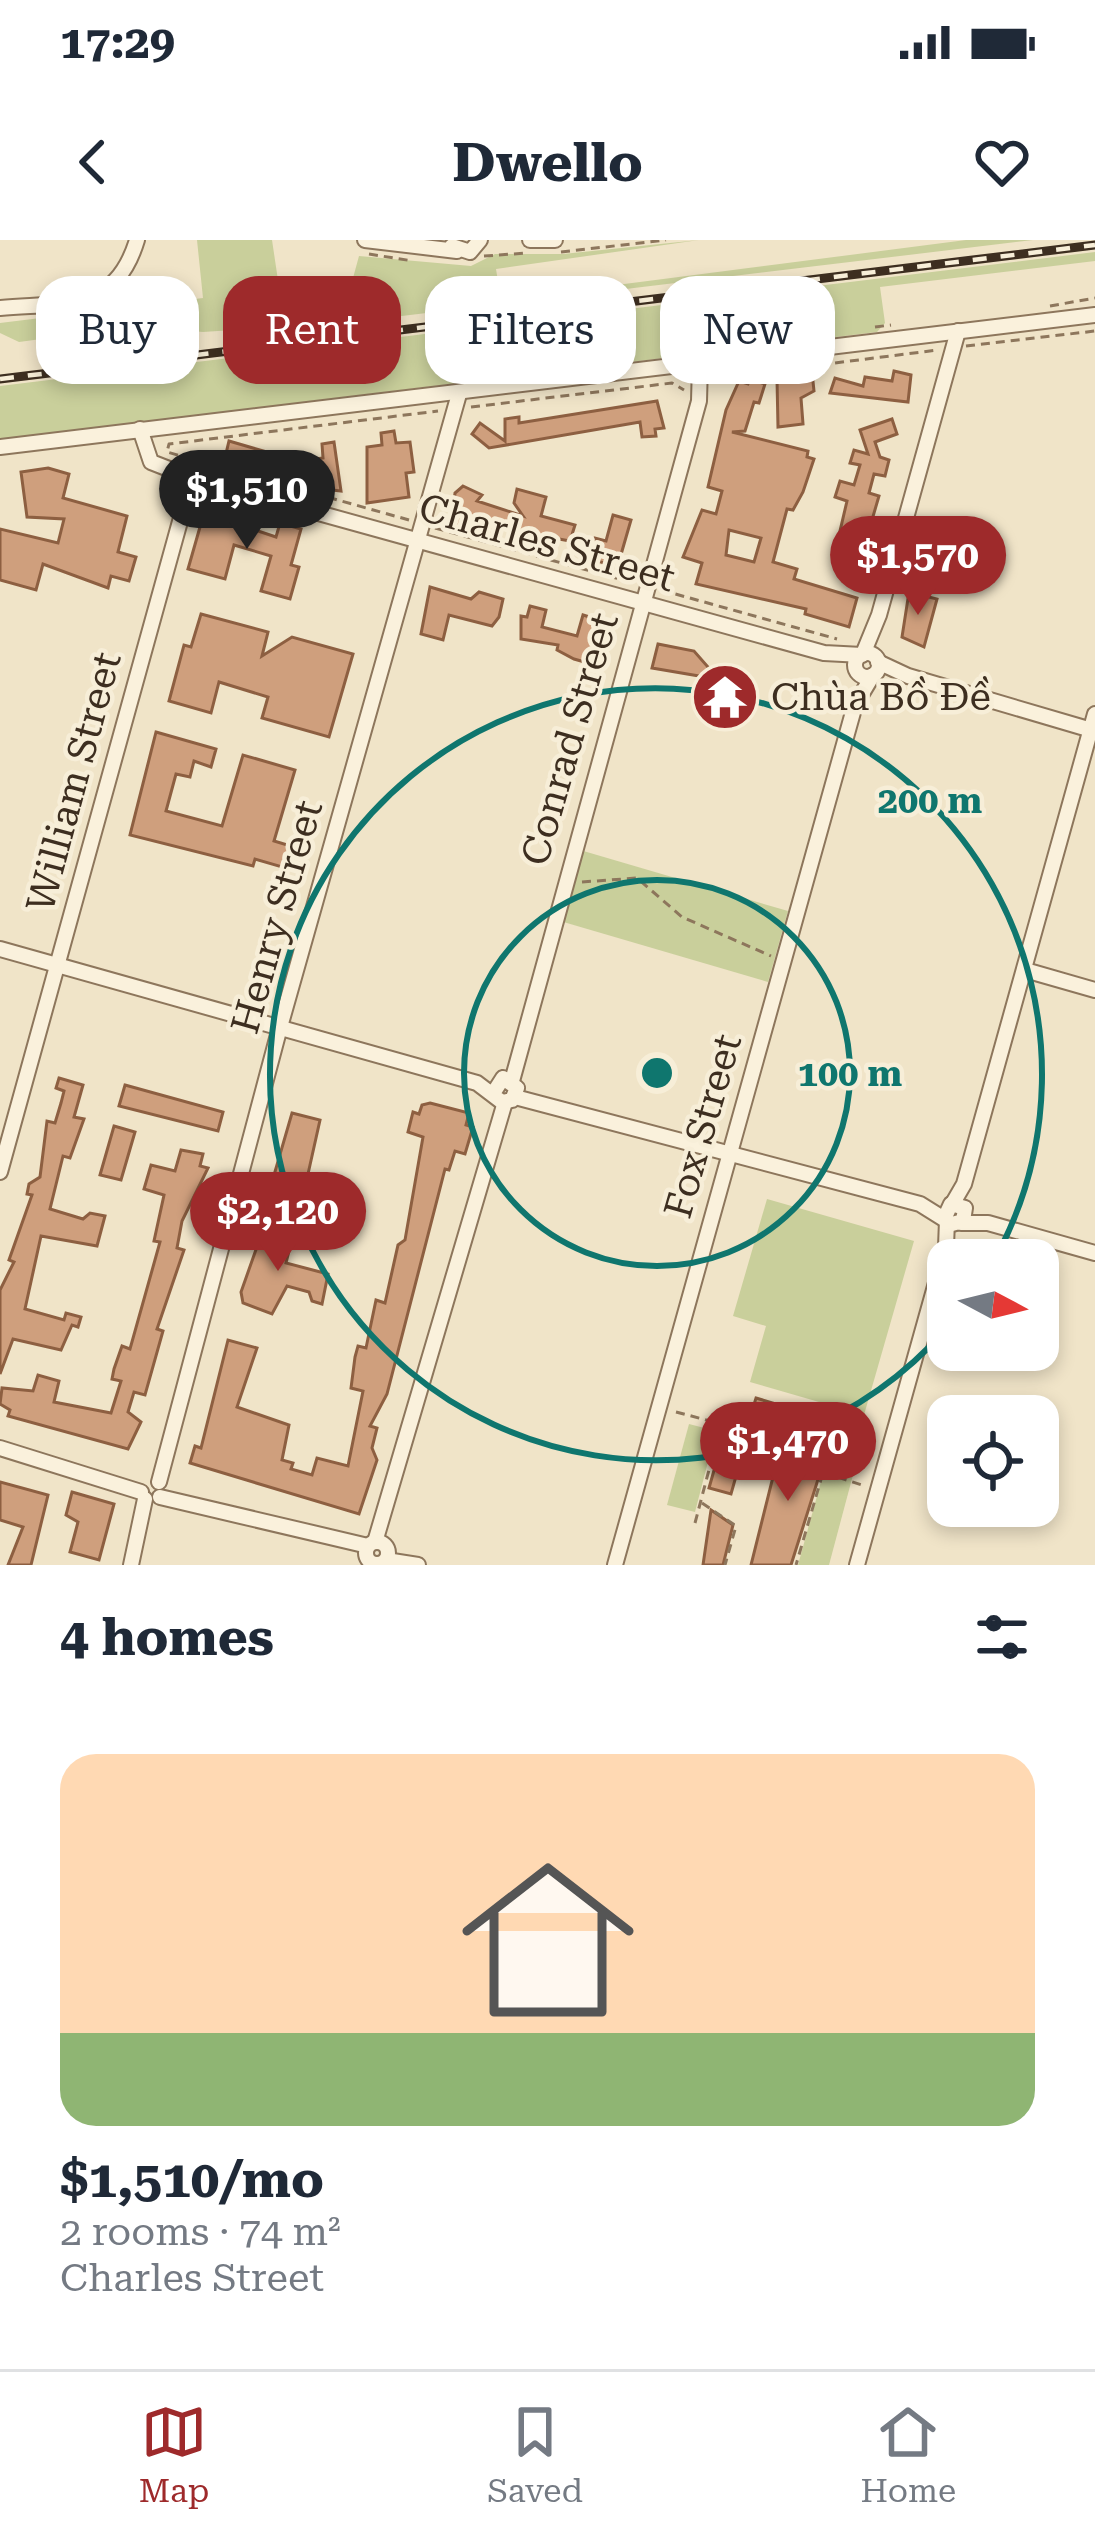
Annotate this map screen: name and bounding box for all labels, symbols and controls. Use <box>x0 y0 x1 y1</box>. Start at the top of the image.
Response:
text: 17:29 <box>60 16 175 69</box>
icon: back <box>60 129 126 195</box>
icon: heart <box>969 129 1035 195</box>
text: Dwello <box>452 131 643 194</box>
chip: Buy <box>36 276 199 384</box>
chip: Rent <box>223 276 401 384</box>
chip: Filters <box>425 276 636 384</box>
chip: New <box>660 276 835 384</box>
pin: $1,510 <box>149 450 345 552</box>
text: $1,510 <box>186 466 308 512</box>
street label: Charles Street <box>414 485 680 601</box>
pin: $1,570 <box>820 516 1016 618</box>
text: $1,570 <box>857 532 979 578</box>
street label: Conrad Street <box>512 608 628 870</box>
street label: William Street <box>17 647 131 917</box>
temple icon: Chùa Bồ Đề <box>690 662 760 732</box>
place label: Chùa Bồ Đề <box>771 674 991 720</box>
text: 200 m <box>878 780 982 822</box>
street label: Henry Street <box>222 795 332 1039</box>
street label: Fox Street <box>655 1029 751 1223</box>
centre of rings <box>636 1052 678 1094</box>
text: 100 m <box>798 1053 902 1095</box>
pin: $2,120 <box>180 1172 376 1274</box>
text: $2,120 <box>217 1188 339 1234</box>
north arrow <box>927 1239 1059 1371</box>
map controls <box>927 1239 1059 1527</box>
button: locate <box>927 1395 1059 1527</box>
pin: $1,470 <box>690 1402 886 1504</box>
text: $1,470 <box>727 1418 849 1464</box>
icon: filters <box>969 1604 1035 1670</box>
text: 4 homes <box>60 1608 274 1667</box>
icon: home <box>440 1832 656 2048</box>
text: $1,510/mo <box>60 2150 324 2209</box>
text: 2 rooms · 74 m² <box>60 2209 341 2255</box>
text: Charles Street <box>60 2255 324 2301</box>
tab: Map <box>139 2399 209 2510</box>
tab: Saved <box>487 2399 583 2510</box>
tab: Home <box>860 2399 956 2510</box>

